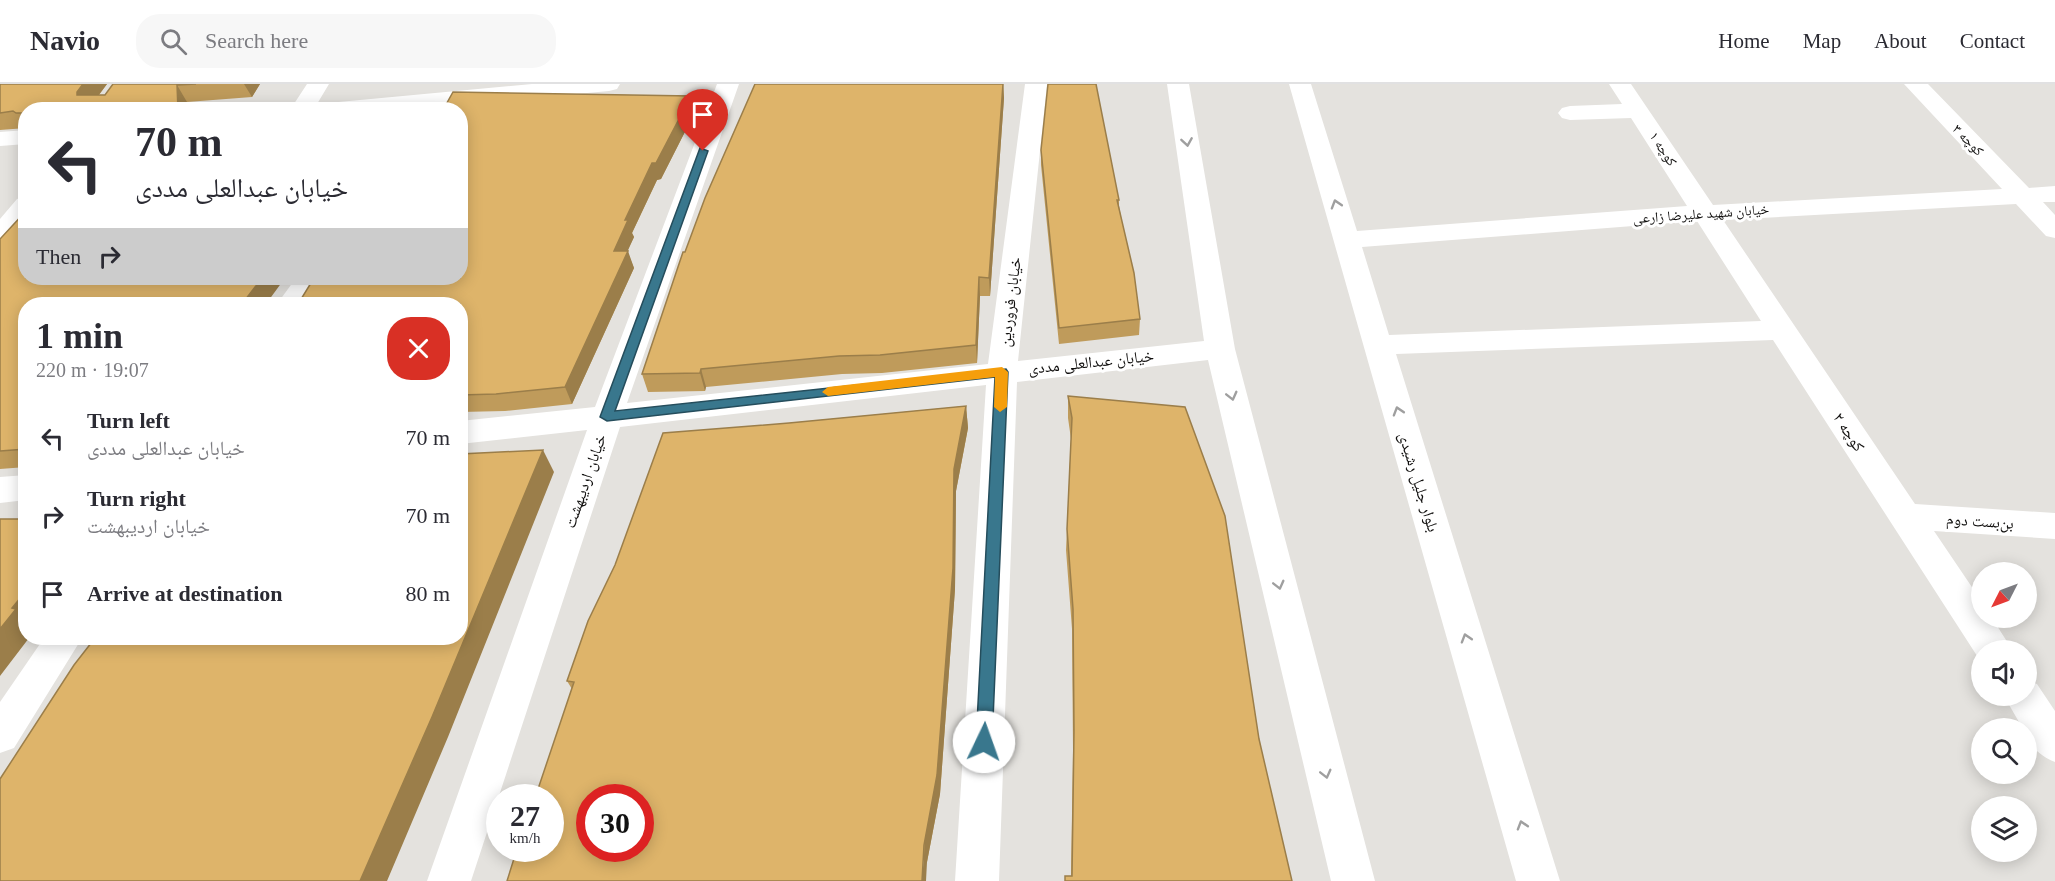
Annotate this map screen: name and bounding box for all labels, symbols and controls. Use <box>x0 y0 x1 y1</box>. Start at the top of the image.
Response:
search box <box>136 14 556 68</box>
text: Navio <box>30 25 100 56</box>
icon: search <box>157 25 190 58</box>
text: Search here <box>205 28 308 53</box>
text: Home <box>1718 29 1770 53</box>
text: Map <box>1803 29 1841 53</box>
text: About <box>1874 29 1927 53</box>
text: Contact <box>1960 29 2025 53</box>
pin <box>677 89 728 151</box>
icon: arrive <box>686 98 719 131</box>
text: 70 m <box>135 119 223 165</box>
street label: کوچه ۳ <box>1949 121 1987 159</box>
icon: left <box>36 126 114 204</box>
street label: کوچه ۱ <box>1646 129 1680 169</box>
one-way arrow <box>1180 136 1193 146</box>
text: خیابان عبدالعلی مددی <box>135 173 348 203</box>
one-way arrow <box>1331 199 1343 210</box>
street label: خیابان شهید علیرضا زارعی <box>1632 202 1770 227</box>
icon: right <box>93 240 126 273</box>
text: Then <box>36 244 81 269</box>
street label: خیابان فروردین <box>996 256 1026 348</box>
text: 1 min <box>36 316 123 356</box>
button: close <box>387 317 450 380</box>
street label: خیابان عبدالعلی مددی <box>1027 347 1155 379</box>
text: 220 m · 19:07 <box>36 359 149 381</box>
one-way arrow <box>1224 391 1237 401</box>
one-way arrow <box>1393 406 1405 417</box>
text: Turn left <box>87 408 170 433</box>
street label: کوچه ۲ <box>1829 409 1868 455</box>
icon: left <box>36 422 69 455</box>
text: 70 m <box>405 425 450 450</box>
street label: بلوار جلیل رشیدی <box>1394 430 1442 534</box>
street label: خیابان اردیبهشت <box>561 432 611 531</box>
text: خیابان عبدالعلی مددی <box>87 437 245 459</box>
text: Turn right <box>87 486 186 511</box>
icon: right <box>36 500 69 533</box>
text: 70 m <box>405 503 450 528</box>
street label: بن‌بست دوم <box>1945 510 2014 534</box>
text: خیابان اردیبهشت <box>87 515 210 537</box>
north arrow <box>1971 562 2037 628</box>
map controls <box>1971 562 2037 862</box>
icon: arrive <box>36 578 69 611</box>
one-way arrow <box>1271 580 1284 590</box>
text: Arrive at destination <box>87 581 283 606</box>
text: 80 m <box>405 581 450 606</box>
one-way arrow <box>1461 633 1473 644</box>
button: sound <box>1971 640 2037 706</box>
position arrow <box>952 710 1016 774</box>
button: search <box>1971 718 2037 784</box>
one-way arrow <box>1319 769 1332 779</box>
speed limit sign: 30 <box>576 784 654 862</box>
button: layers <box>1971 796 2037 862</box>
text: 27 <box>510 799 540 832</box>
one-way arrow <box>1517 820 1529 831</box>
text: km/h <box>510 830 540 846</box>

